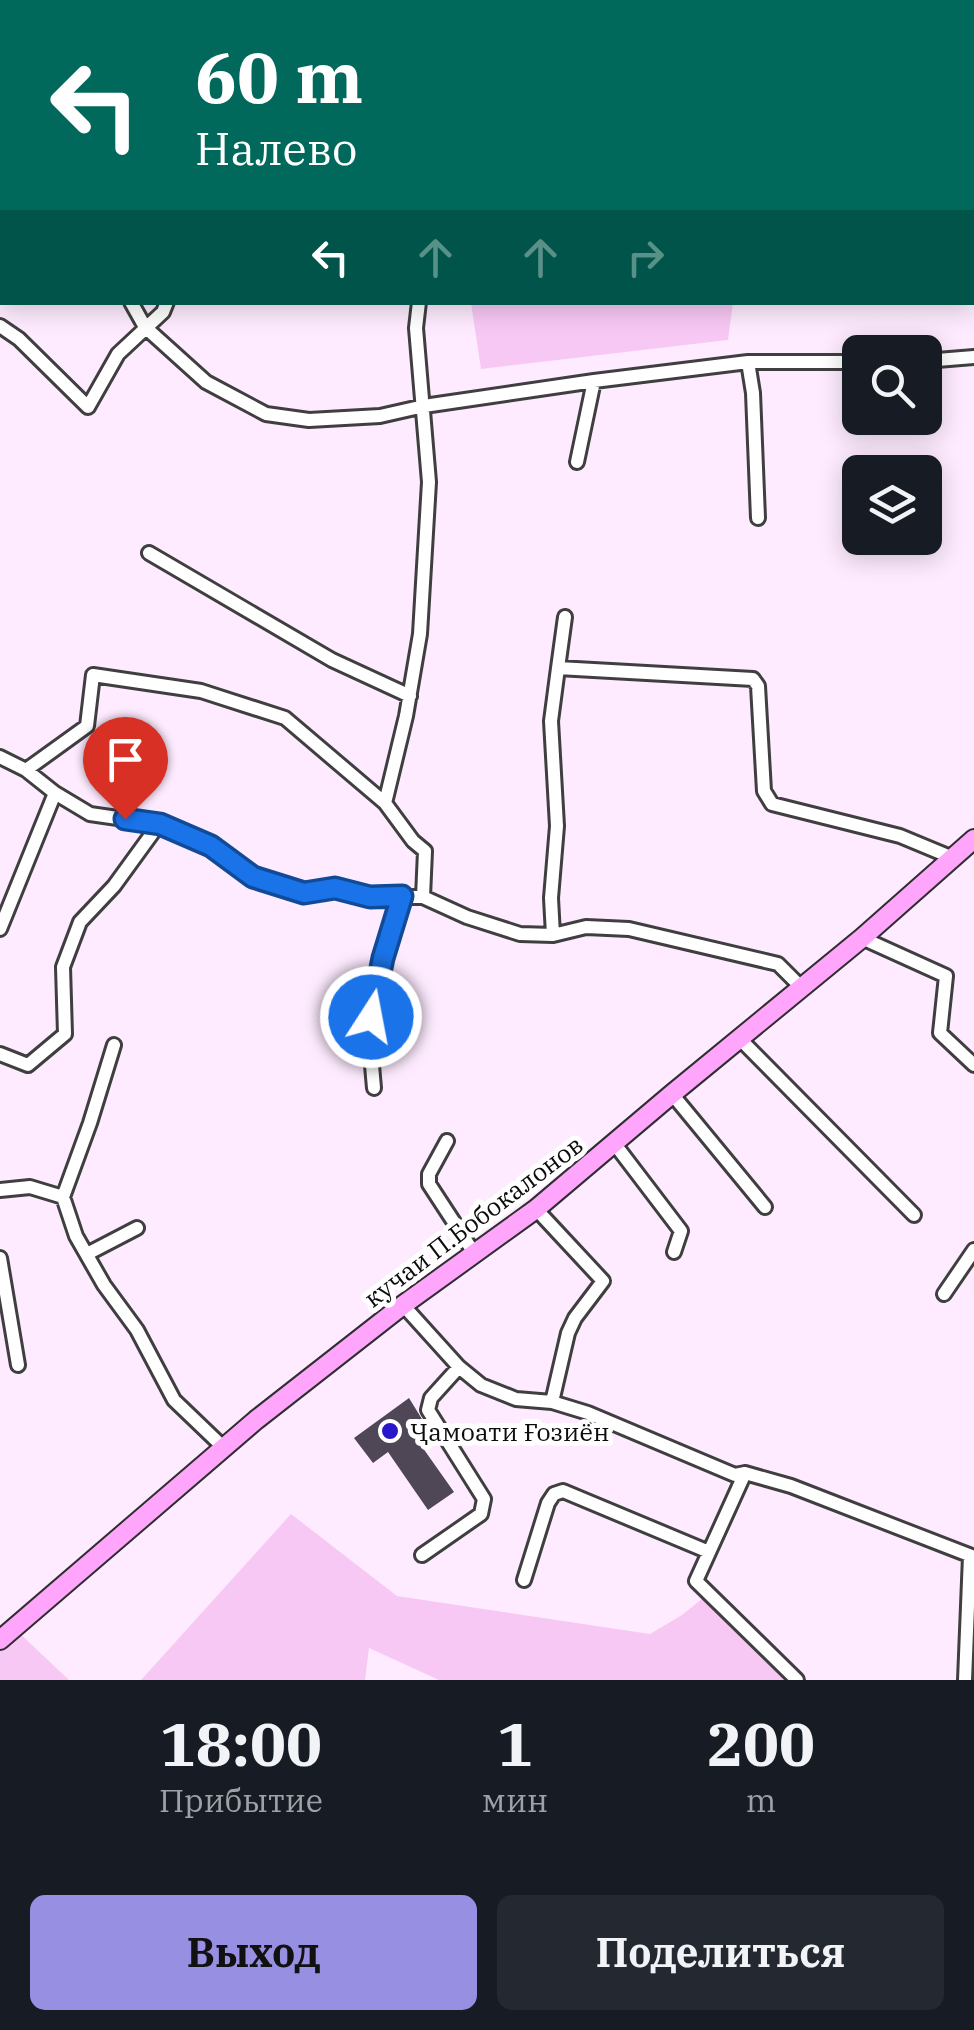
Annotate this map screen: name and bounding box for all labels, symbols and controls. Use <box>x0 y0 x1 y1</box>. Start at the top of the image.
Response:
text: 60 m <box>195 31 363 122</box>
icon: left <box>30 40 160 170</box>
text: Налево <box>195 119 357 177</box>
icon: left <box>303 230 358 285</box>
icon: ahead <box>408 230 463 285</box>
icon: ahead <box>513 230 568 285</box>
icon: right <box>618 230 673 285</box>
map controls <box>842 335 942 555</box>
button: search <box>842 335 942 435</box>
button: layers <box>842 455 942 555</box>
pin <box>83 717 168 820</box>
icon: arrive <box>98 732 153 787</box>
position arrow <box>319 965 423 1069</box>
street label: кучаи П.Бобокалонов <box>357 1128 589 1314</box>
place label: Ҷамоати Ғозиён <box>410 1415 609 1448</box>
marker: Ҷамоати Ғозиён <box>379 1420 401 1442</box>
text: 18:00 <box>160 1704 322 1783</box>
text: 1 <box>497 1704 533 1783</box>
text: 200 <box>707 1704 815 1783</box>
text: Прибытие <box>159 1779 323 1821</box>
text: мин <box>482 1779 548 1821</box>
text: m <box>746 1779 776 1821</box>
button: Выход <box>30 1895 477 2010</box>
button: Поделиться <box>497 1895 944 2010</box>

